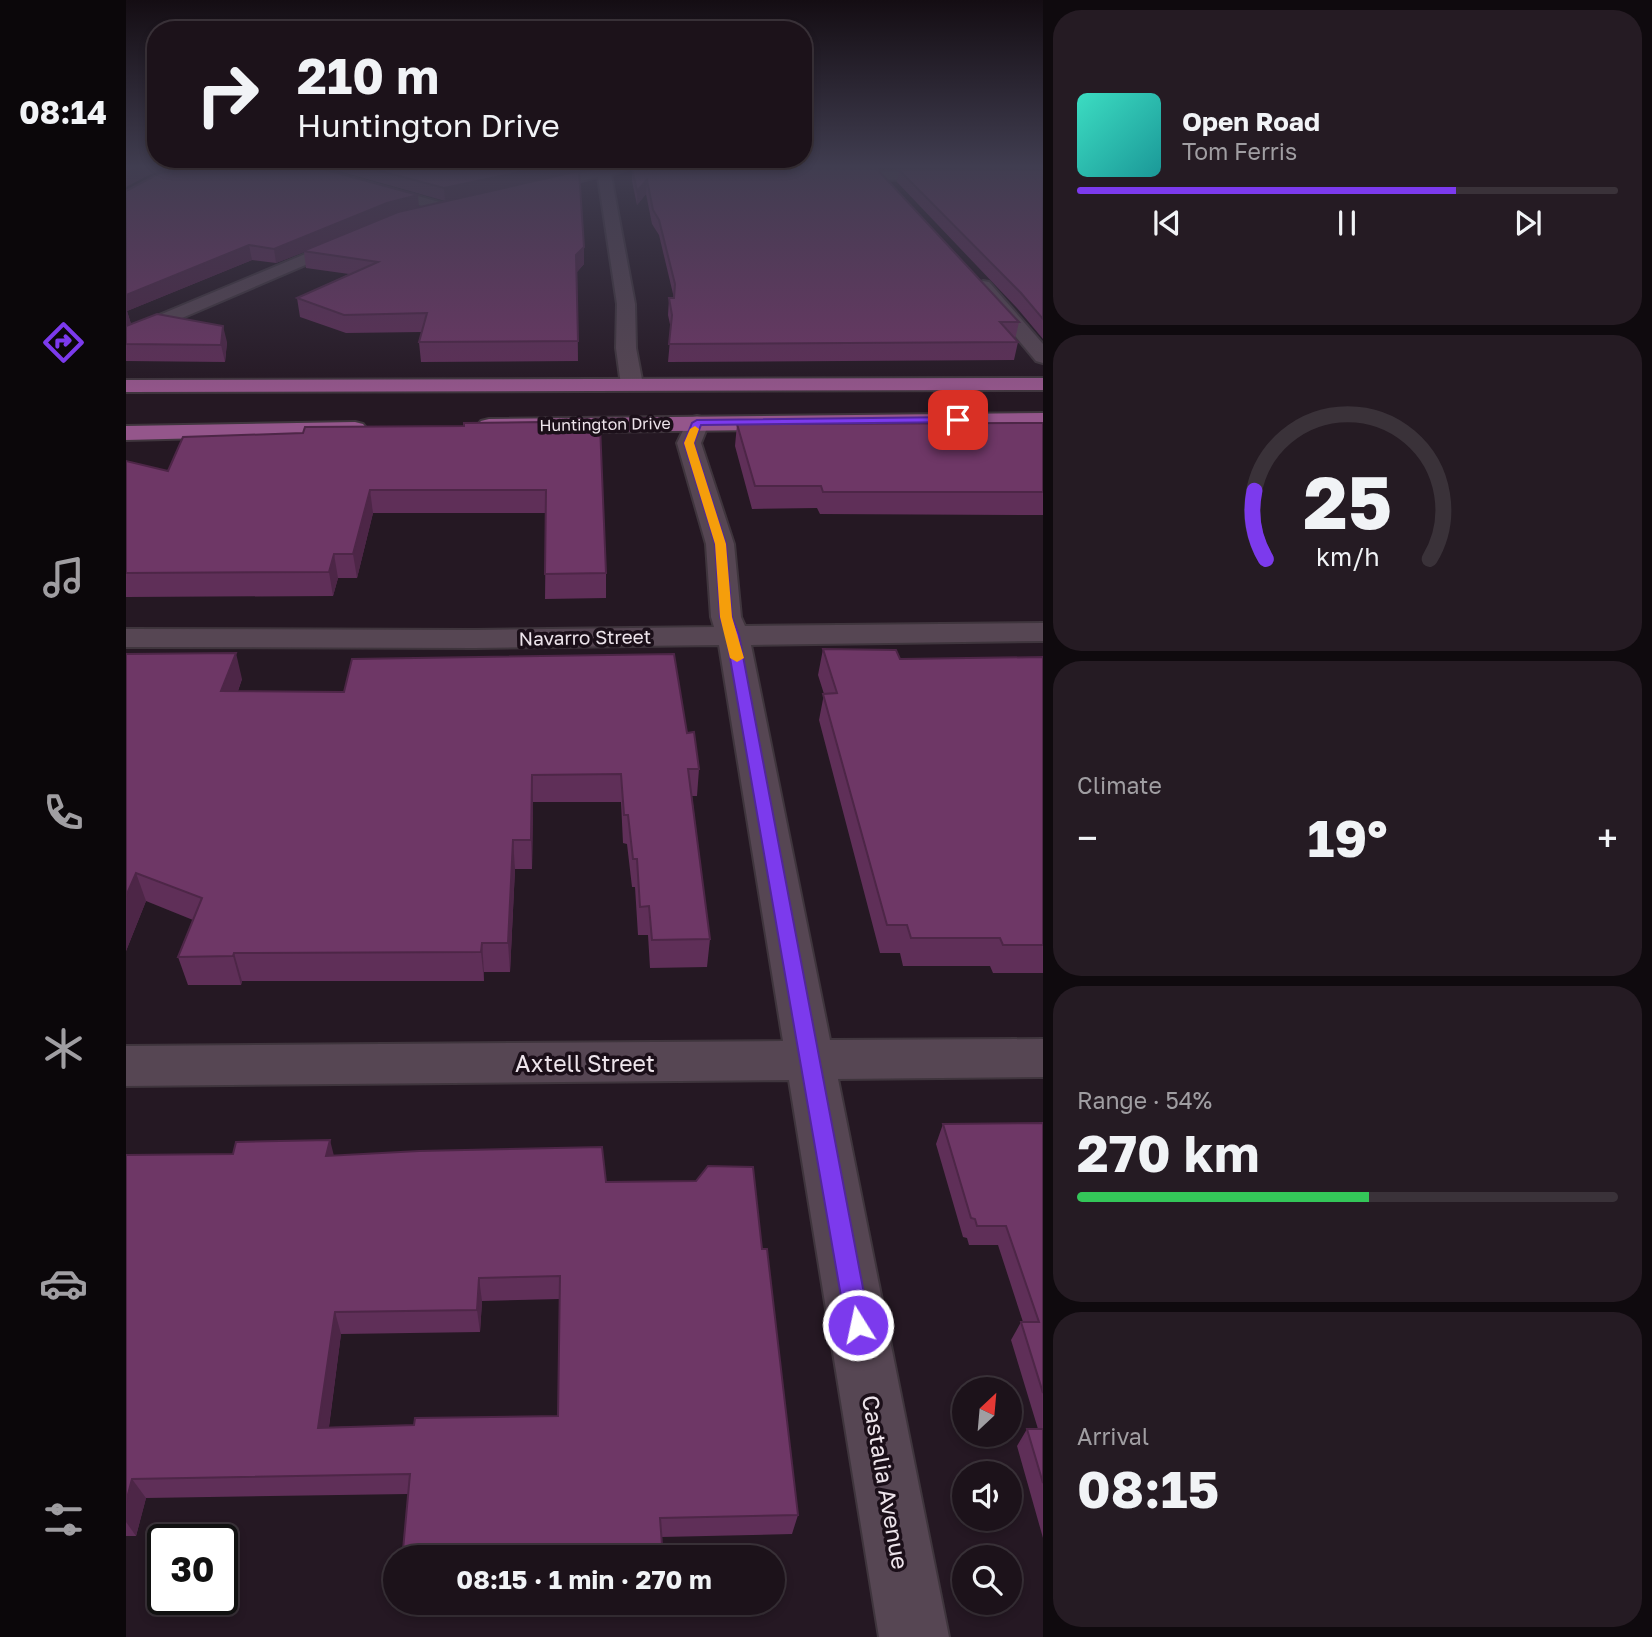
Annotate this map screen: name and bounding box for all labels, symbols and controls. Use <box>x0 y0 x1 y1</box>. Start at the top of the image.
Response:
text: 210 m <box>297 46 439 105</box>
icon: right <box>182 49 273 140</box>
text: 08:14 <box>19 93 107 131</box>
text: Huntington Drive <box>297 106 560 144</box>
text: Open Road <box>1182 106 1320 137</box>
text: Tom Ferris <box>1182 137 1297 165</box>
icon: previous <box>1148 204 1186 242</box>
icon: pause <box>1328 204 1366 242</box>
icon: next <box>1509 204 1547 242</box>
icon: directions <box>39 318 88 367</box>
pin <box>928 390 988 450</box>
icon: arrive <box>939 401 977 439</box>
street label: Huntington Drive <box>539 413 671 435</box>
text: 25 <box>1303 459 1392 546</box>
text: km/h <box>1316 541 1379 572</box>
icon: music <box>39 553 88 602</box>
street label: Navarro Street <box>518 624 652 650</box>
text: Climate <box>1077 771 1162 799</box>
icon: phone <box>39 788 88 837</box>
text: 19° <box>1307 806 1388 868</box>
text: − <box>1077 815 1098 860</box>
text: + <box>1597 815 1618 860</box>
icon: climate <box>39 1024 88 1073</box>
street label: Axtell Street <box>515 1049 655 1077</box>
text: Range · 54% <box>1077 1086 1212 1114</box>
text: 270 km <box>1077 1121 1260 1183</box>
icon: car <box>39 1259 88 1308</box>
position arrow <box>821 1288 895 1362</box>
north arrow <box>952 1377 1022 1447</box>
map controls <box>952 1377 1022 1615</box>
street label: Castalia Avenue <box>857 1393 915 1571</box>
text: Arrival <box>1077 1422 1149 1450</box>
text: 08:15 <box>1077 1457 1219 1519</box>
button: sound <box>952 1461 1022 1531</box>
icon: filters <box>39 1495 88 1544</box>
speed limit sign: 30 <box>147 1524 238 1615</box>
button: search <box>952 1545 1022 1615</box>
text: 08:15 · 1 min · 270 m <box>456 1564 712 1595</box>

